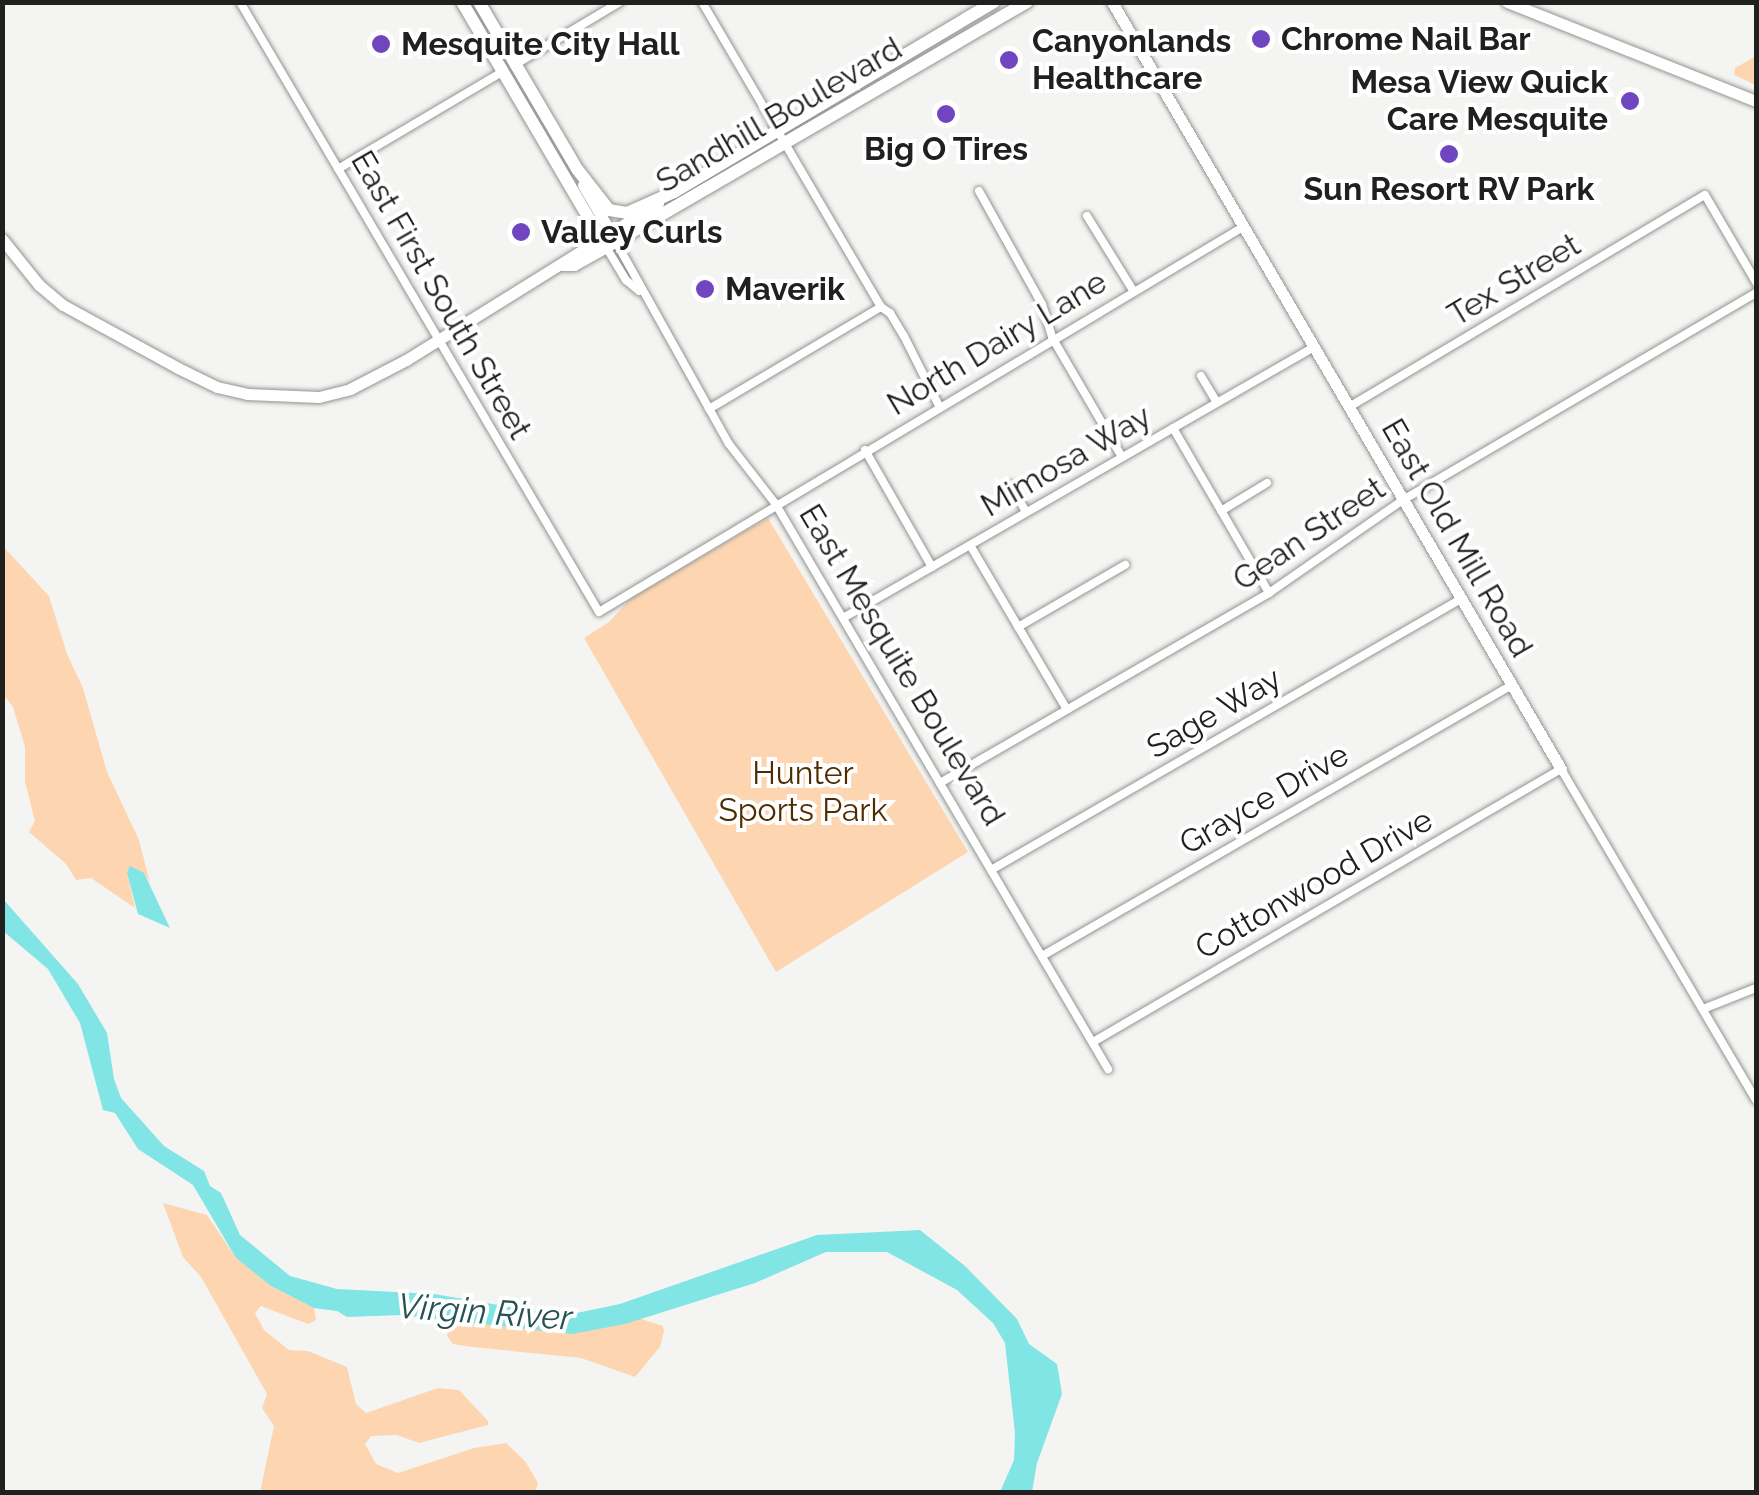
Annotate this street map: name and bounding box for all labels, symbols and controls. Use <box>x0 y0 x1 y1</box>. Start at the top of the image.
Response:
place label: Chrome Nail Bar <box>1281 20 1532 58</box>
place label: Canyonlands Healthcare <box>1032 23 1231 98</box>
place label: Mesquite City Hall <box>401 25 680 63</box>
marker: Chrome Nail Bar <box>1250 28 1272 50</box>
street label: Sandhill Boulevard <box>649 29 909 201</box>
marker: Mesquite City Hall <box>370 33 392 55</box>
marker: Canyonlands Healthcare <box>996 47 1022 73</box>
place label: Mesa View Quick Care Mesquite <box>1349 64 1608 139</box>
marker: Mesa View Quick Care Mesquite <box>1617 88 1643 114</box>
marker: Big O Tires <box>935 103 957 125</box>
place label: Big O Tires <box>864 130 1028 168</box>
marker: Sun Resort RV Park <box>1438 143 1460 165</box>
street label: East First South Street <box>343 144 539 446</box>
place label: Sun Resort RV Park <box>1303 170 1595 208</box>
place label: Valley Curls <box>541 213 723 251</box>
marker: Valley Curls <box>510 221 532 243</box>
street label: Tex Street <box>1441 226 1587 334</box>
street label: North Dairy Lane <box>880 262 1114 424</box>
place label: Maverik <box>725 270 845 308</box>
marker: Maverik <box>694 278 716 300</box>
street label: Mimosa Way <box>974 397 1158 525</box>
street label: East Old Mill Road <box>1373 412 1541 664</box>
street label: Gean Street <box>1226 469 1392 599</box>
street label: East Mesquite Boulevard <box>791 498 1013 832</box>
street label: Sage Way <box>1140 659 1288 767</box>
street label: Grayce Drive <box>1173 735 1355 863</box>
park label: Hunter Sports Park <box>718 755 888 830</box>
street label: Cottonwood Drive <box>1189 801 1439 967</box>
water label: Virgin River <box>396 1285 574 1339</box>

